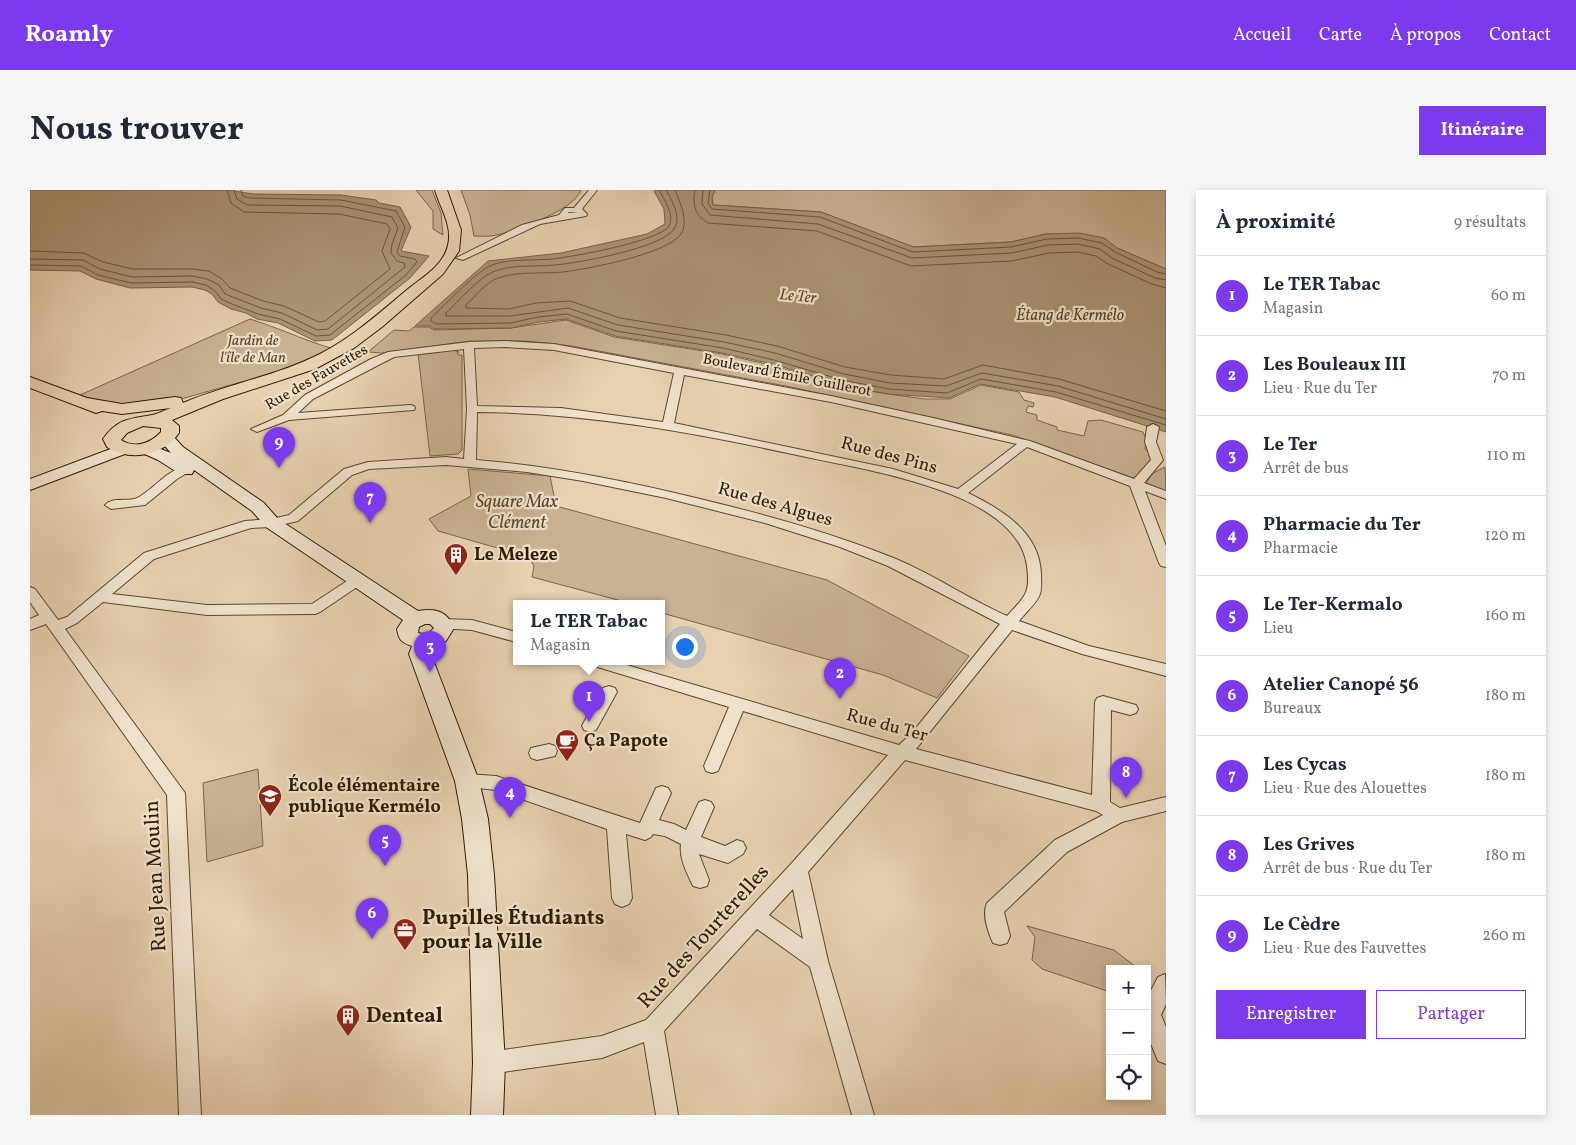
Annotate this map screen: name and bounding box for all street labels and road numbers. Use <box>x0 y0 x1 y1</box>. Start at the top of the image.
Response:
street label: Rue des Fauvettes <box>262 340 372 416</box>
street label: Boulevard Émile Guillerot <box>701 349 873 403</box>
street label: Rue des Pins <box>838 431 940 481</box>
street label: Rue des Algues <box>715 477 835 533</box>
street label: Rue du Ter <box>844 703 931 749</box>
street label: Rue Jean Moulin <box>138 799 174 953</box>
street label: Rue des Tourterelles <box>631 859 777 1015</box>

